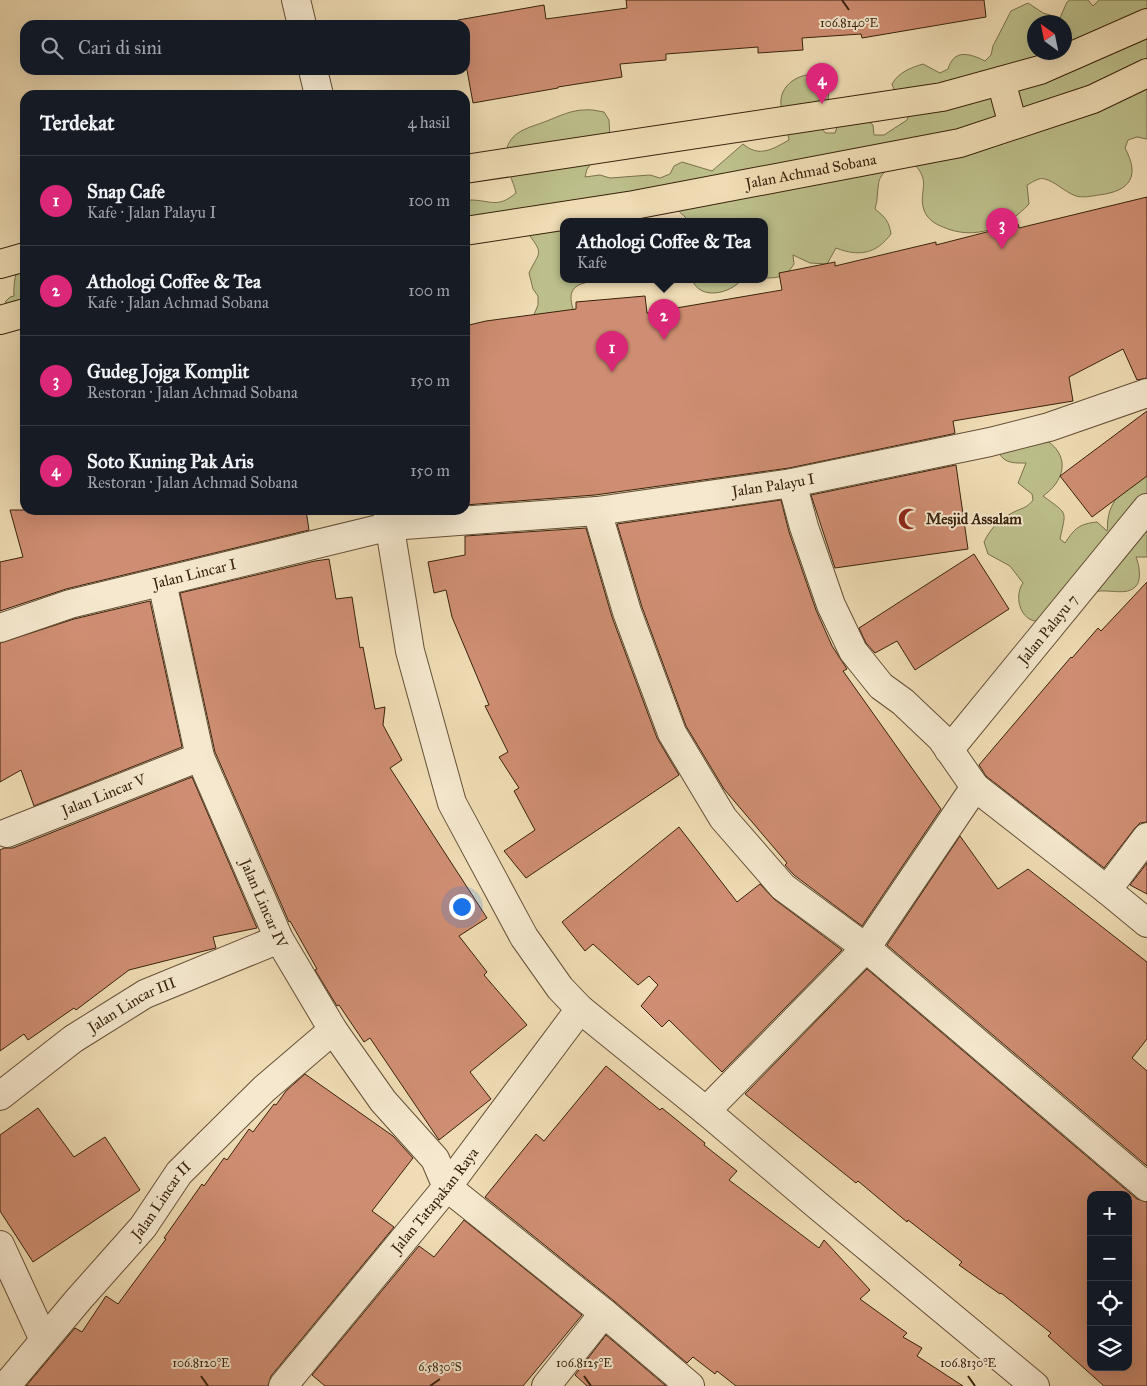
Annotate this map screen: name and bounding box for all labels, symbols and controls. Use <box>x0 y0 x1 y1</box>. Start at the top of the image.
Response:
north arrow <box>1027 15 1072 60</box>
text: 106.8140°E <box>820 16 878 30</box>
search box <box>20 20 470 75</box>
icon: search <box>38 34 66 62</box>
text: Cari di sini <box>78 36 162 59</box>
pin: 4 <box>806 63 838 104</box>
text: Terdekat <box>40 110 114 136</box>
text: 4 hasil <box>407 113 450 132</box>
street label: Jalan Achmad Sobana <box>742 150 878 194</box>
text: Snap Cafe <box>87 180 165 203</box>
text: 1 <box>53 191 59 210</box>
text: 100 m <box>408 191 450 210</box>
text: Kafe · Jalan Palayu I <box>87 203 216 222</box>
pin: 3 <box>986 208 1018 249</box>
popup <box>560 218 768 283</box>
text: Athologi Coffee & Tea <box>577 230 751 253</box>
text: Kafe <box>577 253 607 272</box>
text: Athologi Coffee & Tea <box>87 270 261 293</box>
text: 2 <box>52 281 60 300</box>
text: 100 m <box>408 281 450 300</box>
text: Kafe · Jalan Achmad Sobana <box>87 293 269 312</box>
pin: 2 <box>648 299 680 340</box>
pin: 1 <box>596 331 628 372</box>
text: Gudeg Jojga Komplit <box>87 360 249 383</box>
text: 3 <box>53 371 59 390</box>
text: 150 m <box>410 371 450 390</box>
text: Restoran · Jalan Achmad Sobana <box>87 383 298 402</box>
text: Soto Kuning Pak Aris <box>87 450 254 473</box>
text: 4 <box>52 461 60 480</box>
text: 150 m <box>410 461 450 480</box>
street label: Jalan Palayu I <box>729 470 816 502</box>
text: Restoran · Jalan Achmad Sobana <box>87 473 298 492</box>
mosque icon: Mesjid Assalam <box>896 506 922 532</box>
place label: Mesjid Assalam <box>926 510 1022 529</box>
street label: Jalan Lincar I <box>149 555 238 594</box>
street label: Jalan Palayu 7 <box>1013 591 1082 670</box>
street label: Jalan Lincar V <box>57 770 149 821</box>
street label: Jalan Lincar IV <box>235 854 292 952</box>
your location <box>449 894 475 920</box>
street label: Jalan Lincar III <box>83 973 178 1038</box>
street label: Jalan Tatapakan Raya <box>386 1143 483 1259</box>
street label: Jalan Lincar II <box>126 1157 195 1245</box>
map controls <box>1087 1191 1132 1371</box>
button: + <box>1087 1191 1132 1236</box>
button: − <box>1087 1236 1132 1281</box>
button: locate <box>1087 1281 1132 1326</box>
button: layers <box>1087 1326 1132 1371</box>
text: 106.8120°E <box>172 1356 230 1370</box>
text: 106.8125°E <box>556 1356 612 1370</box>
text: 106.8130°E <box>940 1356 996 1370</box>
text: 6.5830°S <box>418 1360 462 1374</box>

